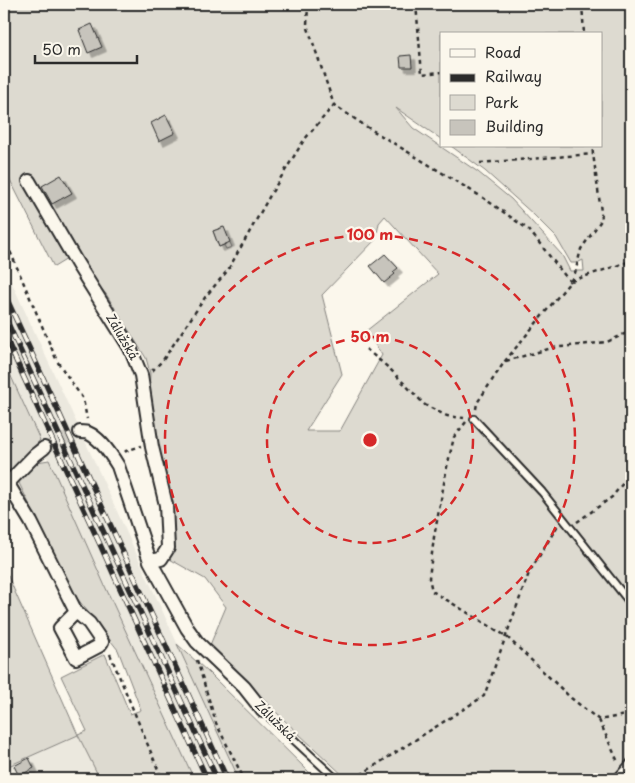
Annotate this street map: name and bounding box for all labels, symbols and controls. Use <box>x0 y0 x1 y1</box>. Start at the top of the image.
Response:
scale bar <box>35 32 138 64</box>
legend <box>440 32 602 148</box>
text: 50 m <box>42 37 81 60</box>
text: Road <box>485 40 521 63</box>
text: Railway <box>485 64 542 87</box>
text: Park <box>485 90 519 113</box>
text: Building <box>485 114 544 137</box>
text: 100 m <box>347 222 393 245</box>
street label: Zálužská <box>102 310 144 363</box>
text: 50 m <box>351 324 389 347</box>
centre of rings <box>361 431 379 449</box>
street label: Zálužská <box>251 696 300 745</box>

